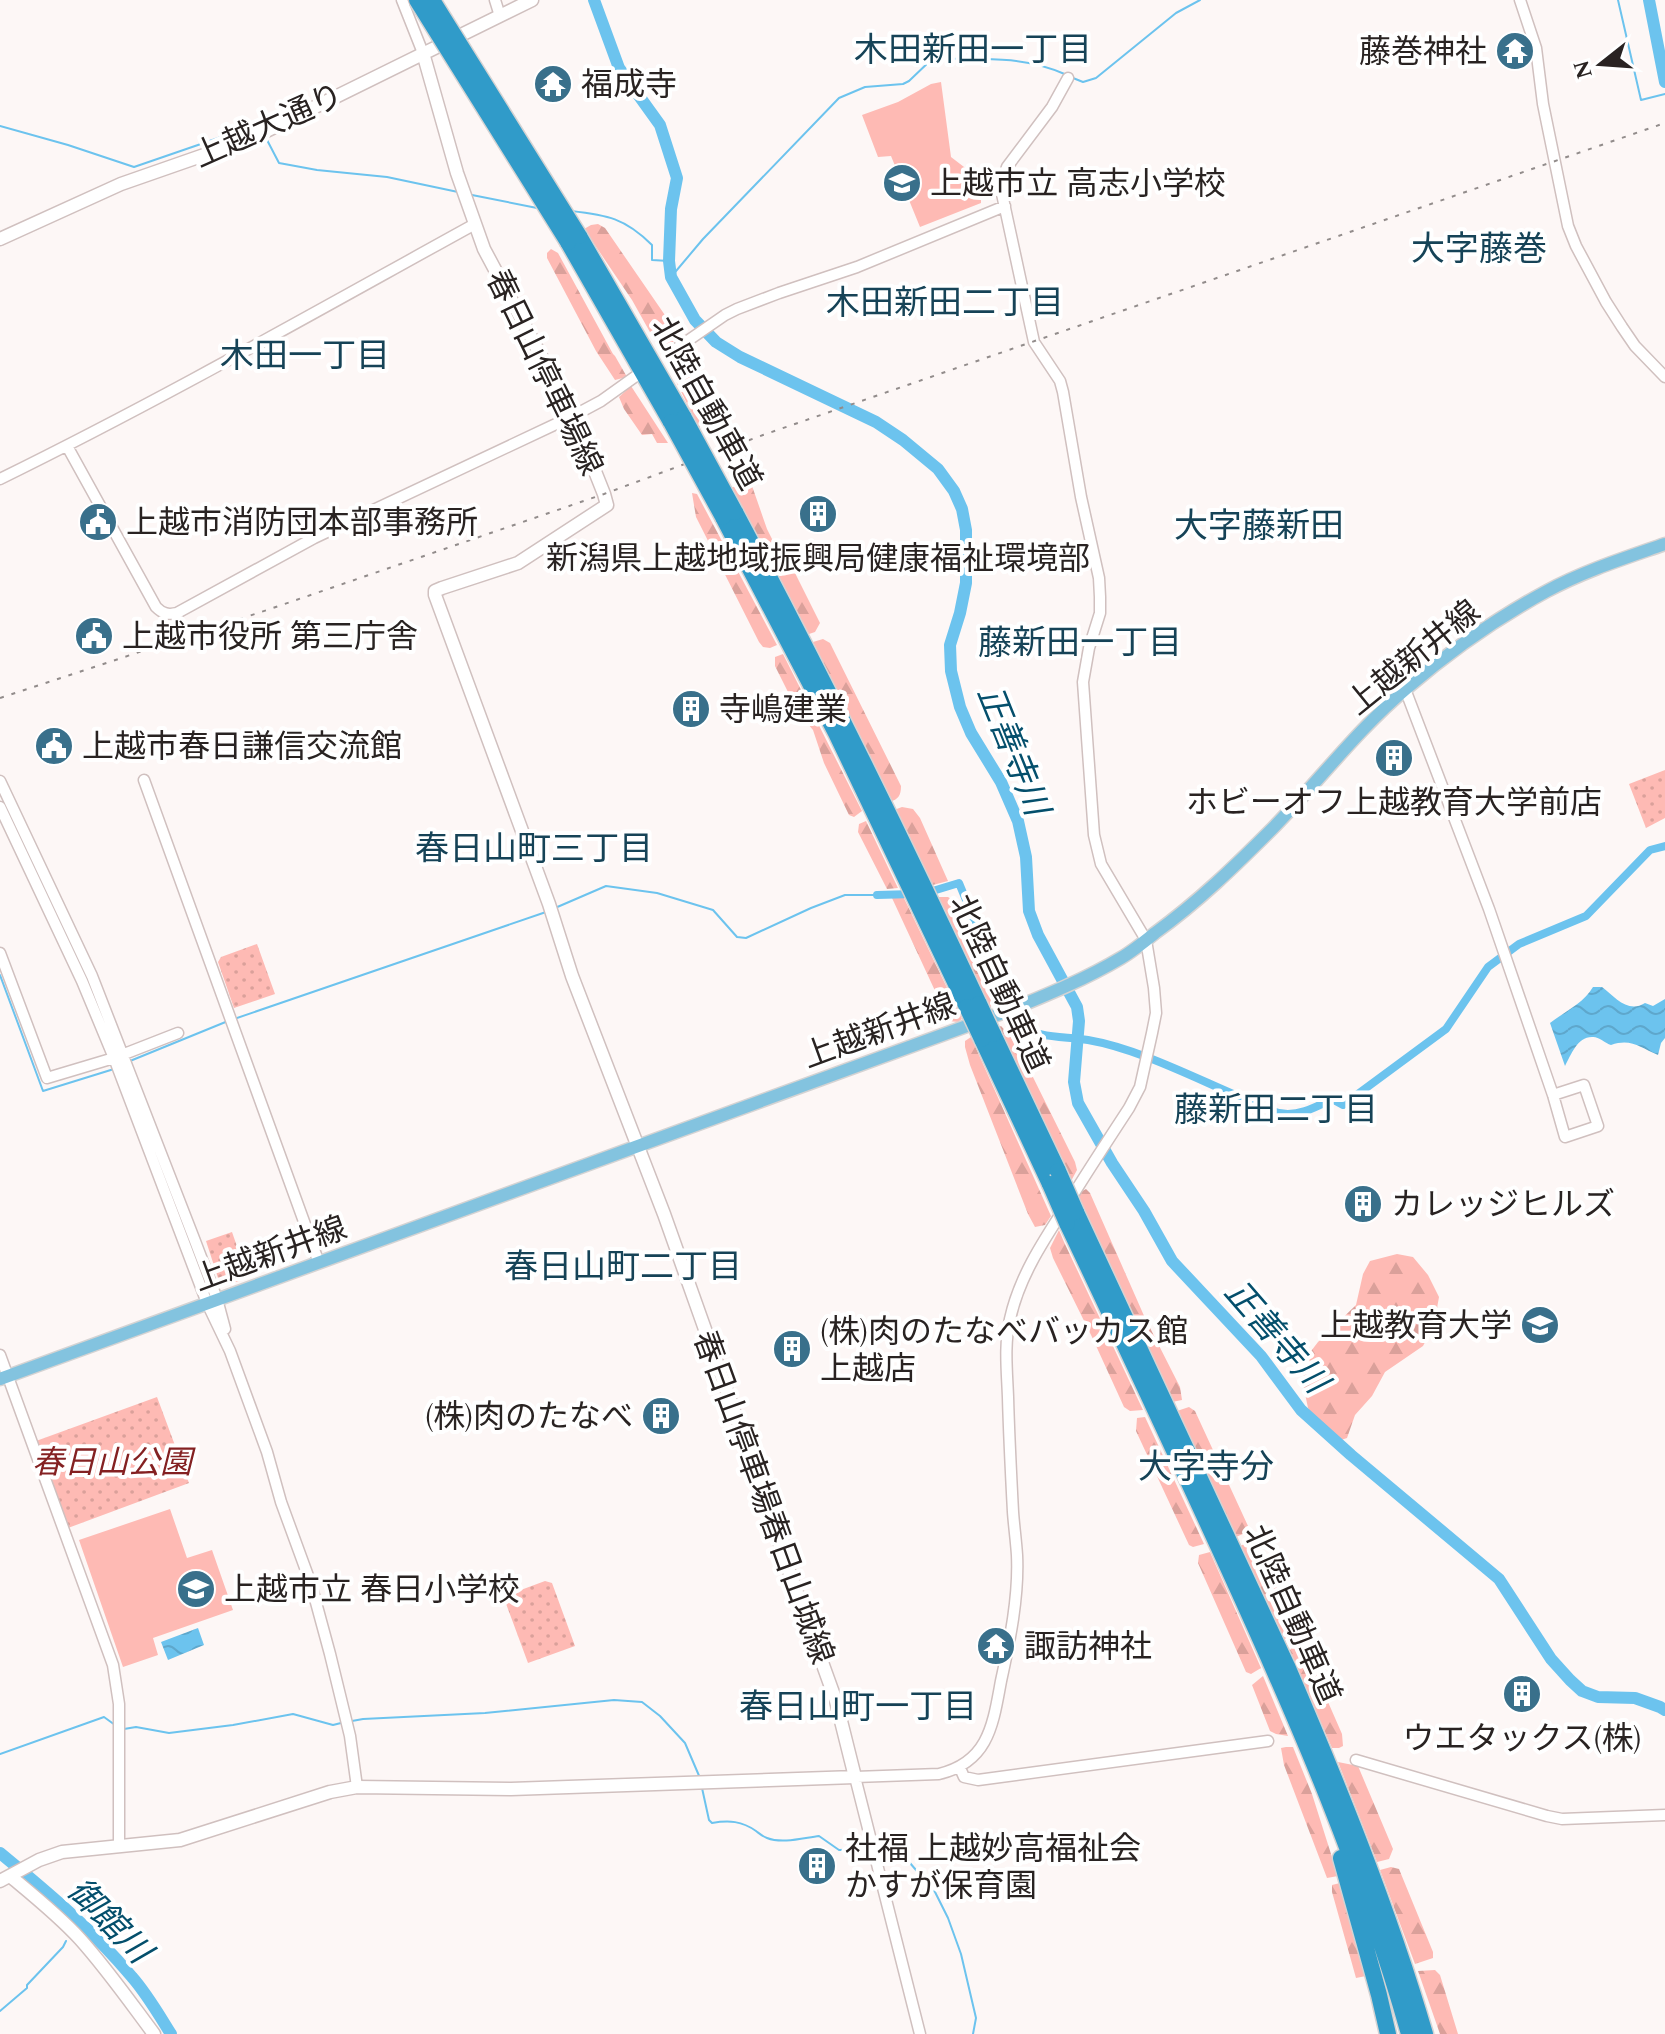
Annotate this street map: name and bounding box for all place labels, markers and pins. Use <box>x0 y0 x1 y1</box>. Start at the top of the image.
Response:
place label: 藤巻神社 <box>1359 28 1487 77</box>
temple icon: 藤巻神社 <box>1494 30 1536 72</box>
place label: 福成寺 <box>581 61 677 110</box>
temple icon: 福成寺 <box>532 63 574 105</box>
place label: 上越市立 高志小学校 <box>930 160 1226 209</box>
school or university icon: 上越市立 高志小学校 <box>881 162 923 204</box>
building icon: 新潟県上越地域振興局健康福祉環境部 <box>797 493 839 535</box>
place label: 上越市消防団本部事務所 <box>126 499 478 548</box>
public building icon: 上越市消防団本部事務所 <box>77 501 119 543</box>
place label: 新潟県上越地域振興局健康福祉環境部 <box>546 535 1090 584</box>
place label: 上越市役所 第三庁舎 <box>122 613 418 662</box>
public building icon: 上越市役所 第三庁舎 <box>73 615 115 657</box>
place label: 寺嶋建業 <box>719 686 847 735</box>
building icon: 寺嶋建業 <box>670 688 712 730</box>
place label: 上越市春日謙信交流館 <box>82 723 402 772</box>
public building icon: 上越市春日謙信交流館 <box>33 725 75 767</box>
building icon: ホビーオフ上越教育大学前店 <box>1373 737 1415 779</box>
place label: ホビーオフ上越教育大学前店 <box>1186 779 1602 828</box>
place label: カレッジヒルズ <box>1391 1181 1615 1230</box>
building icon: カレッジヒルズ <box>1342 1183 1384 1225</box>
place label: 上越教育大学 <box>1320 1302 1512 1351</box>
school or university icon: 上越教育大学 <box>1519 1304 1561 1346</box>
place label: (株)肉のたなべバッカス館 上越店 <box>820 1308 1188 1394</box>
building icon: (株)肉のたなべバッカス館 上越店 <box>771 1328 813 1370</box>
place label: (株)肉のたなべ <box>425 1393 633 1442</box>
building icon: (株)肉のたなべ <box>640 1395 682 1437</box>
place label: 上越市立 春日小学校 <box>224 1566 520 1615</box>
school or university icon: 上越市立 春日小学校 <box>175 1568 217 1610</box>
place label: 諏訪神社 <box>1024 1623 1152 1672</box>
temple icon: 諏訪神社 <box>975 1625 1017 1667</box>
building icon: ウエタックス(株) <box>1501 1673 1543 1715</box>
place label: ウエタックス(株) <box>1402 1715 1642 1764</box>
place label: 社福 上越妙高福祉会 かすが保育園 <box>845 1825 1141 1911</box>
building icon: 社福 上越妙高福祉会 かすが保育園 <box>796 1845 838 1887</box>

